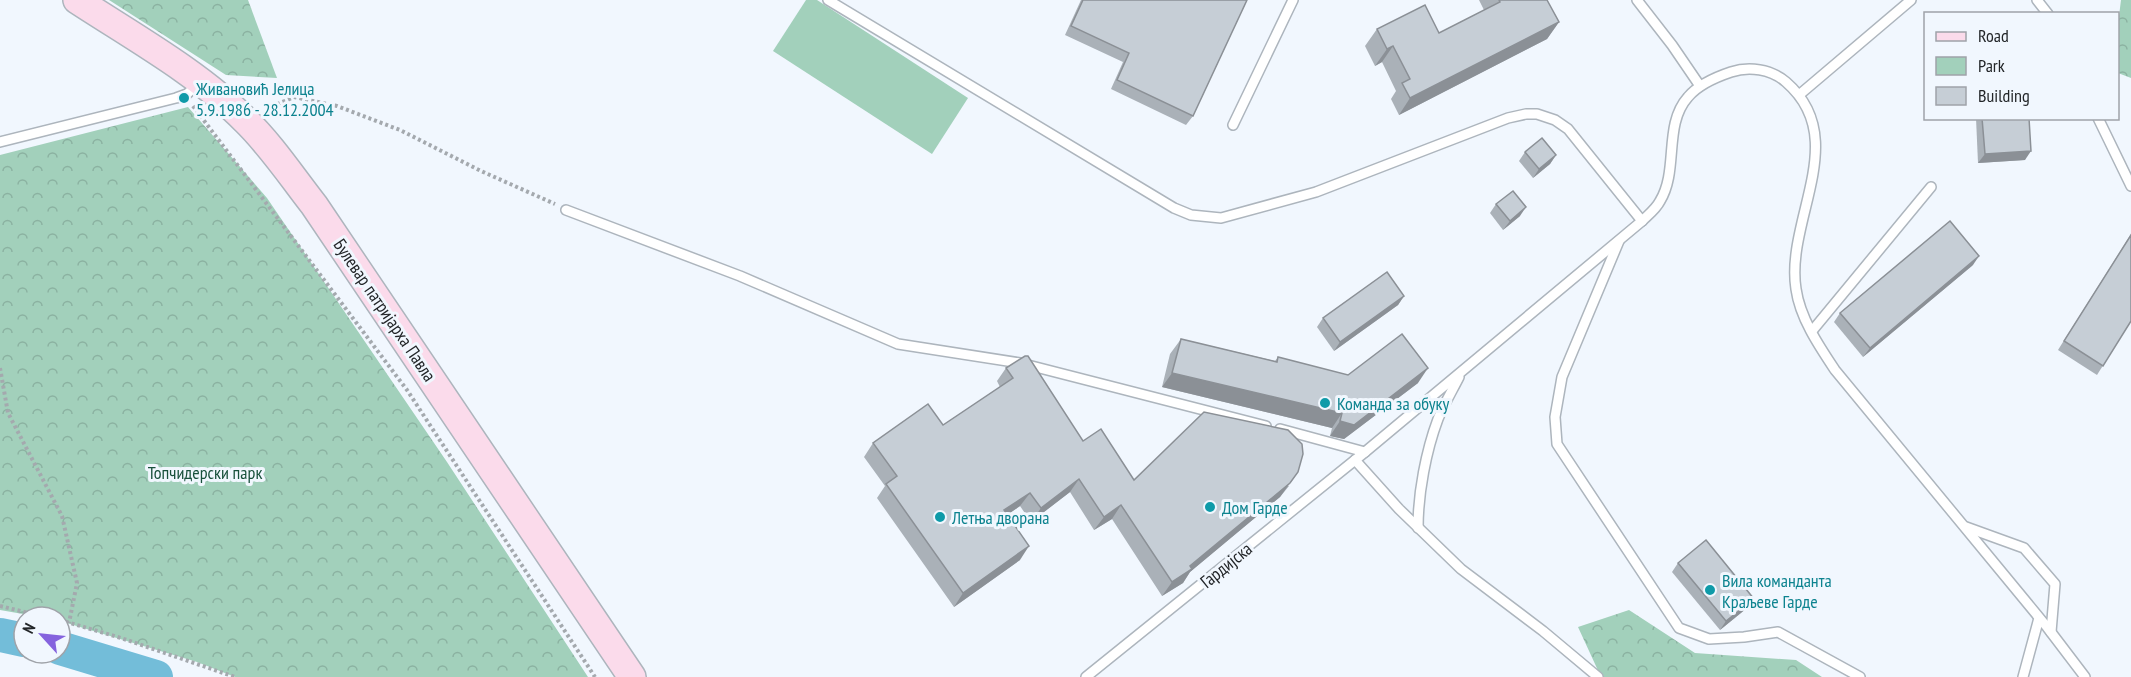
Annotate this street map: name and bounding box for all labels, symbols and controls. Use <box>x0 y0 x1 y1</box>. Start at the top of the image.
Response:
legend <box>1924 12 2119 120</box>
text: Road <box>1978 24 2009 47</box>
text: Park <box>1978 54 2005 77</box>
place label: Живановић Јелица 5.9.1986 - 28.12.2004 <box>195 77 334 121</box>
text: Building <box>1978 84 2030 107</box>
marker: Живановић Јелица 5.9.1986 - 28.12.2004 <box>177 91 191 105</box>
street label: Булевар патријарха Павла <box>329 234 441 386</box>
place label: Команда за обуку <box>1337 392 1450 415</box>
marker: Команда за обуку <box>1318 396 1332 410</box>
park label: Топчидерски парк <box>148 461 262 484</box>
place label: Дом Гарде <box>1222 496 1288 519</box>
marker: Дом Гарде <box>1203 500 1217 514</box>
place label: Летња дворана <box>951 506 1049 529</box>
marker: Летња дворана <box>933 510 947 524</box>
street label: Гардијска <box>1195 537 1257 593</box>
place label: Вила команданта Краљеве Гарде <box>1722 569 1832 613</box>
marker: Вила команданта Краљеве Гарде <box>1703 583 1717 597</box>
north arrow <box>12 605 72 665</box>
text: N <box>18 620 40 637</box>

